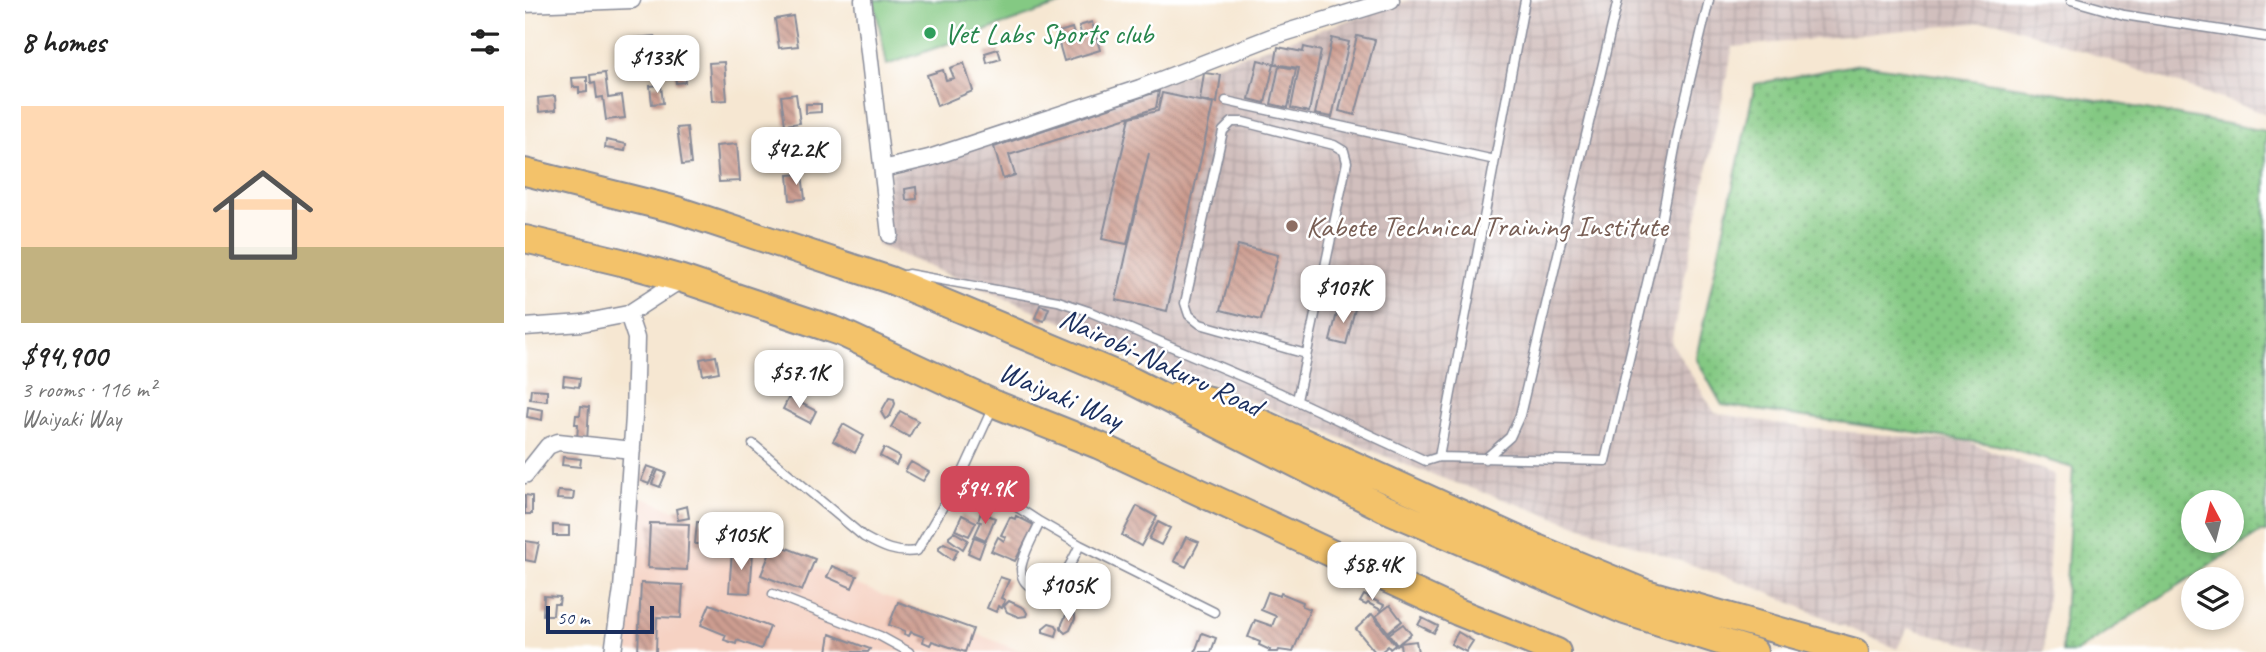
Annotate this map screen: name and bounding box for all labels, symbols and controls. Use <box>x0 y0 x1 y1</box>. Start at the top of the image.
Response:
place label: Vet Labs Sports club <box>944 14 1155 52</box>
text: 8 homes <box>21 23 106 61</box>
icon: filters <box>466 23 504 61</box>
marker: Vet Labs Sports club <box>922 25 938 41</box>
pin: $133K <box>608 36 706 95</box>
text: $133K <box>630 43 684 72</box>
pin: $42.2K <box>739 128 853 187</box>
text: $42.2K <box>767 135 825 164</box>
icon: home <box>200 152 326 278</box>
place label: Kabete Technical Training Institute <box>1306 207 1670 245</box>
marker: Kabete Technical Training Institute <box>1284 218 1300 234</box>
pin: $107K <box>1294 266 1392 325</box>
text: $107K <box>1317 273 1370 302</box>
street label: Nairobi-Nakuru Road <box>1054 298 1272 427</box>
text: $94,900 <box>21 337 107 375</box>
pin: $57.1K <box>742 350 856 410</box>
street label: Waiyaki Way <box>993 352 1131 439</box>
text: $57.1K <box>770 358 828 387</box>
text: 3 rooms · 116 m² <box>21 375 156 404</box>
text: Waiyaki Way <box>21 404 121 433</box>
pin: $94.9K <box>928 466 1042 526</box>
text: $94.9K <box>956 474 1014 503</box>
north arrow <box>2181 490 2243 553</box>
map controls <box>2181 490 2244 630</box>
pin: $105K <box>692 512 790 572</box>
text: $105K <box>715 520 767 549</box>
pin: $58.4K <box>1315 542 1429 602</box>
text: $58.4K <box>1343 550 1401 579</box>
pin: $105K <box>1019 564 1117 623</box>
button: layers <box>2181 567 2244 630</box>
text: $105K <box>1042 571 1094 600</box>
scale bar <box>546 603 655 635</box>
text: 50 m <box>557 606 589 630</box>

